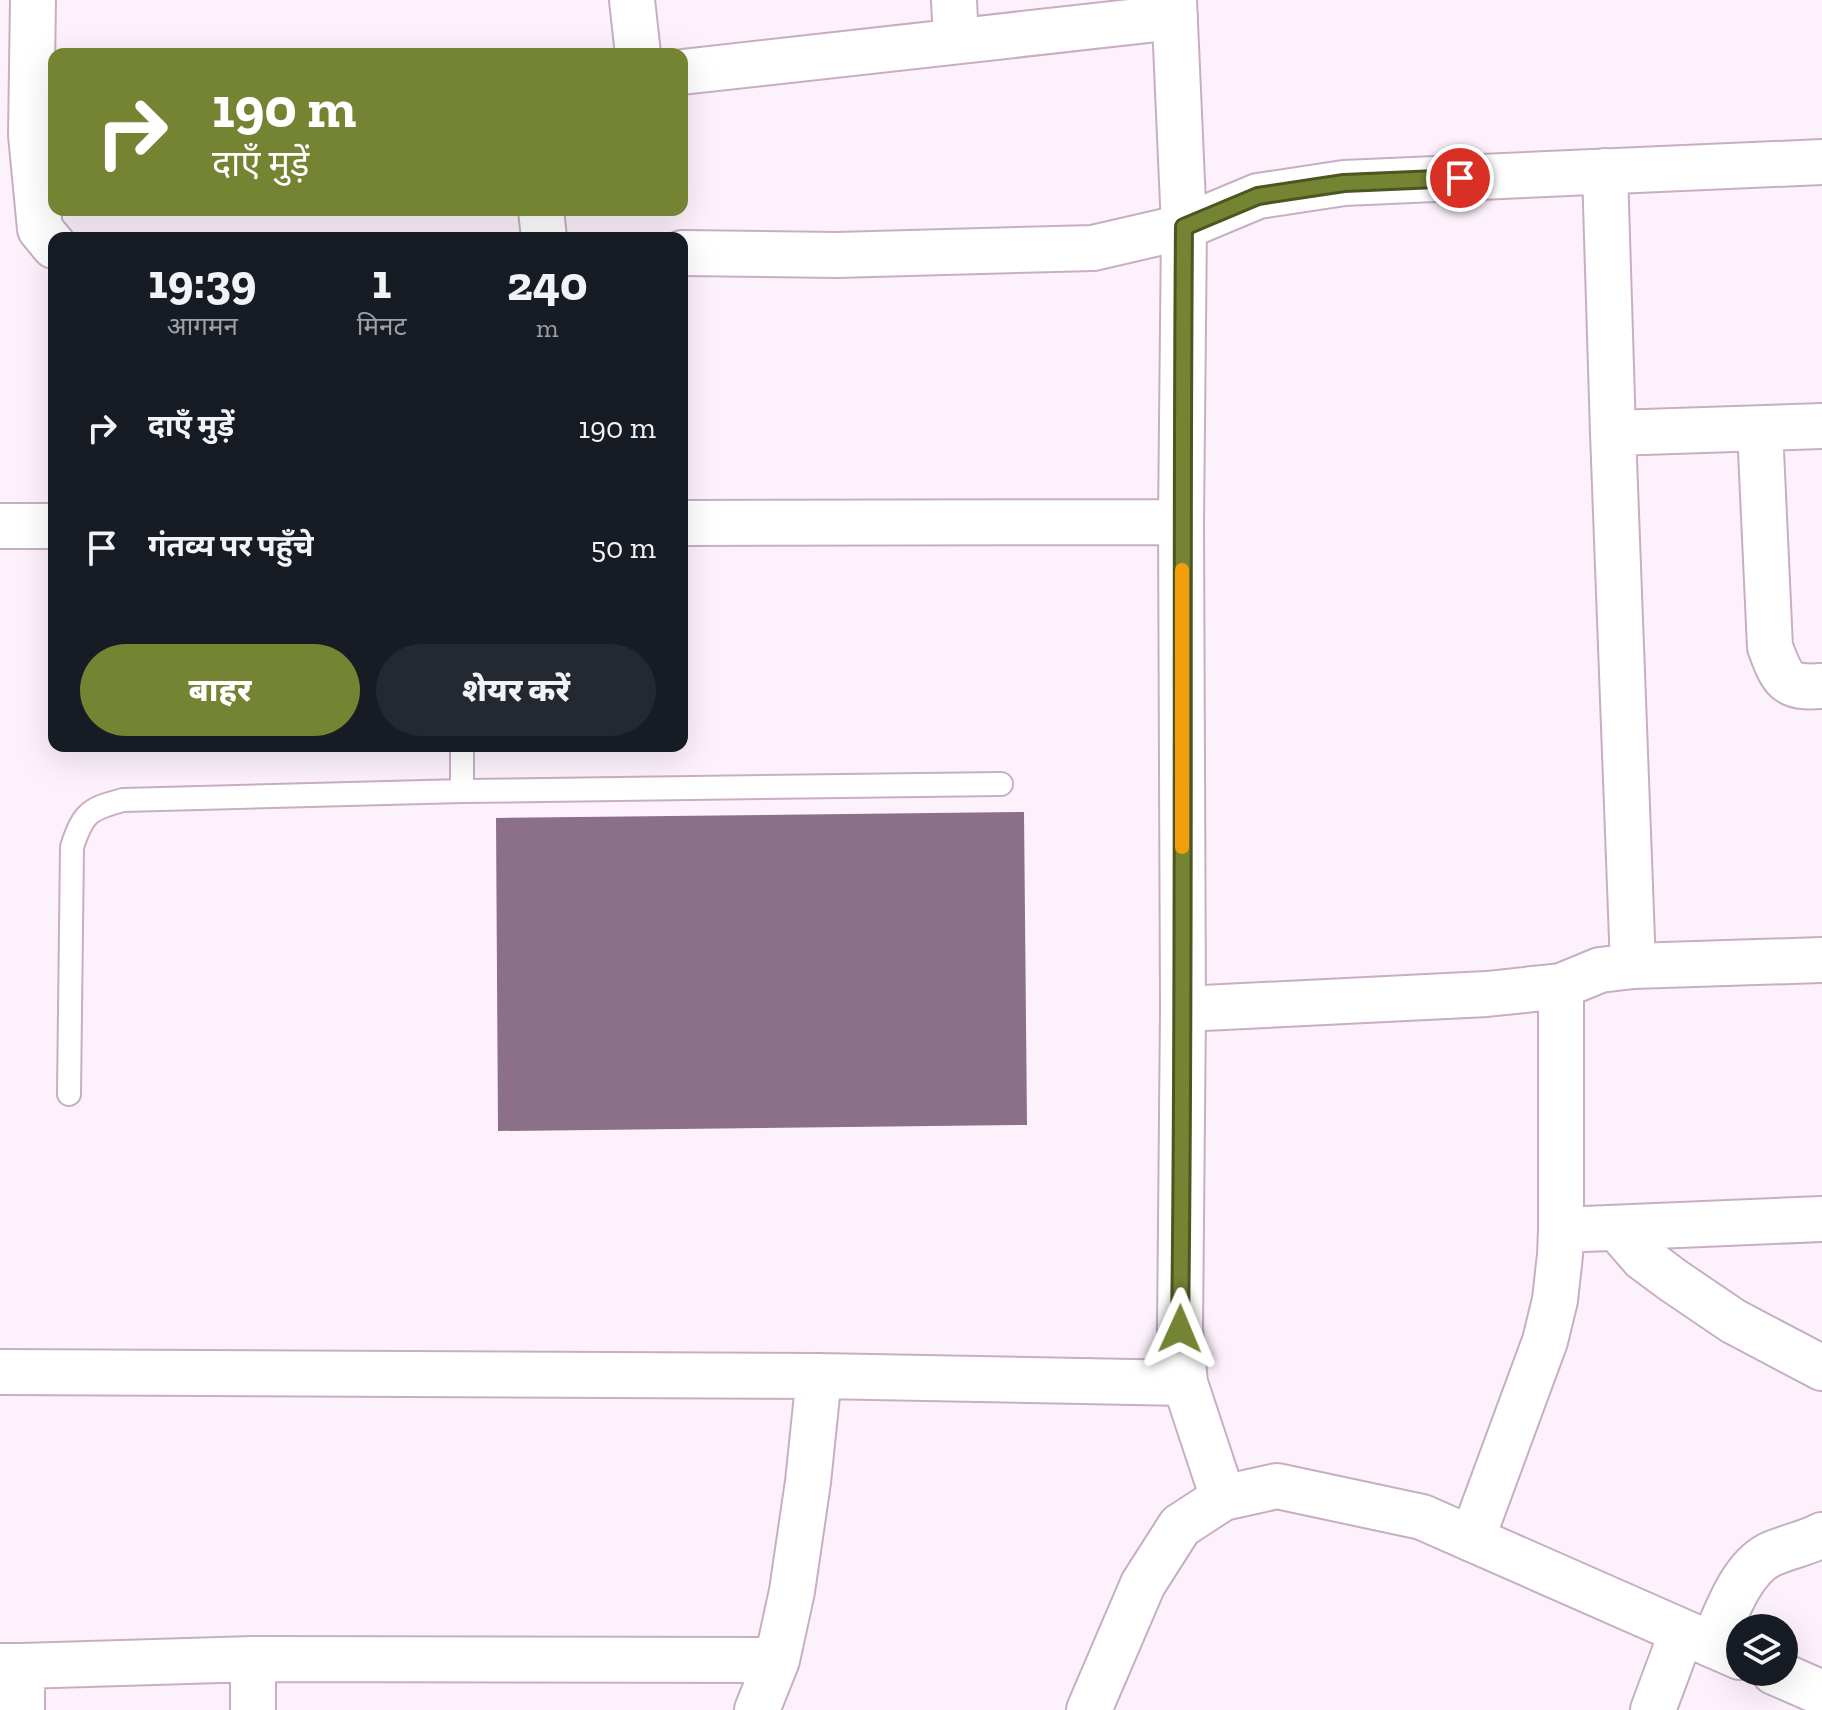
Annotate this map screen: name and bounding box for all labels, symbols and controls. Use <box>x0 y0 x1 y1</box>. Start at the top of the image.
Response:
text: 190 m <box>212 74 356 141</box>
icon: right <box>80 80 184 184</box>
text: दाएँ मुड़ें <box>212 142 309 185</box>
pin <box>1426 144 1494 212</box>
icon: arrive <box>1438 156 1482 200</box>
text: 19:39 <box>148 253 257 310</box>
text: 1 <box>372 253 391 310</box>
text: 240 <box>507 255 588 312</box>
text: आगमन <box>167 310 238 342</box>
text: मिनट <box>357 310 407 342</box>
text: m <box>536 312 559 344</box>
icon: right <box>80 406 124 450</box>
text: दाएँ मुड़ें <box>148 408 234 444</box>
text: 190 m <box>579 410 656 446</box>
icon: arrive <box>80 526 124 570</box>
text: गंतव्य पर पहुँचे <box>148 528 313 564</box>
text: 50 m <box>591 530 656 566</box>
button: बाहर <box>80 644 360 736</box>
button: शेयर करें <box>376 644 656 736</box>
position arrow <box>1138 1287 1222 1371</box>
map controls <box>1726 1614 1798 1686</box>
button: layers <box>1726 1614 1798 1686</box>

